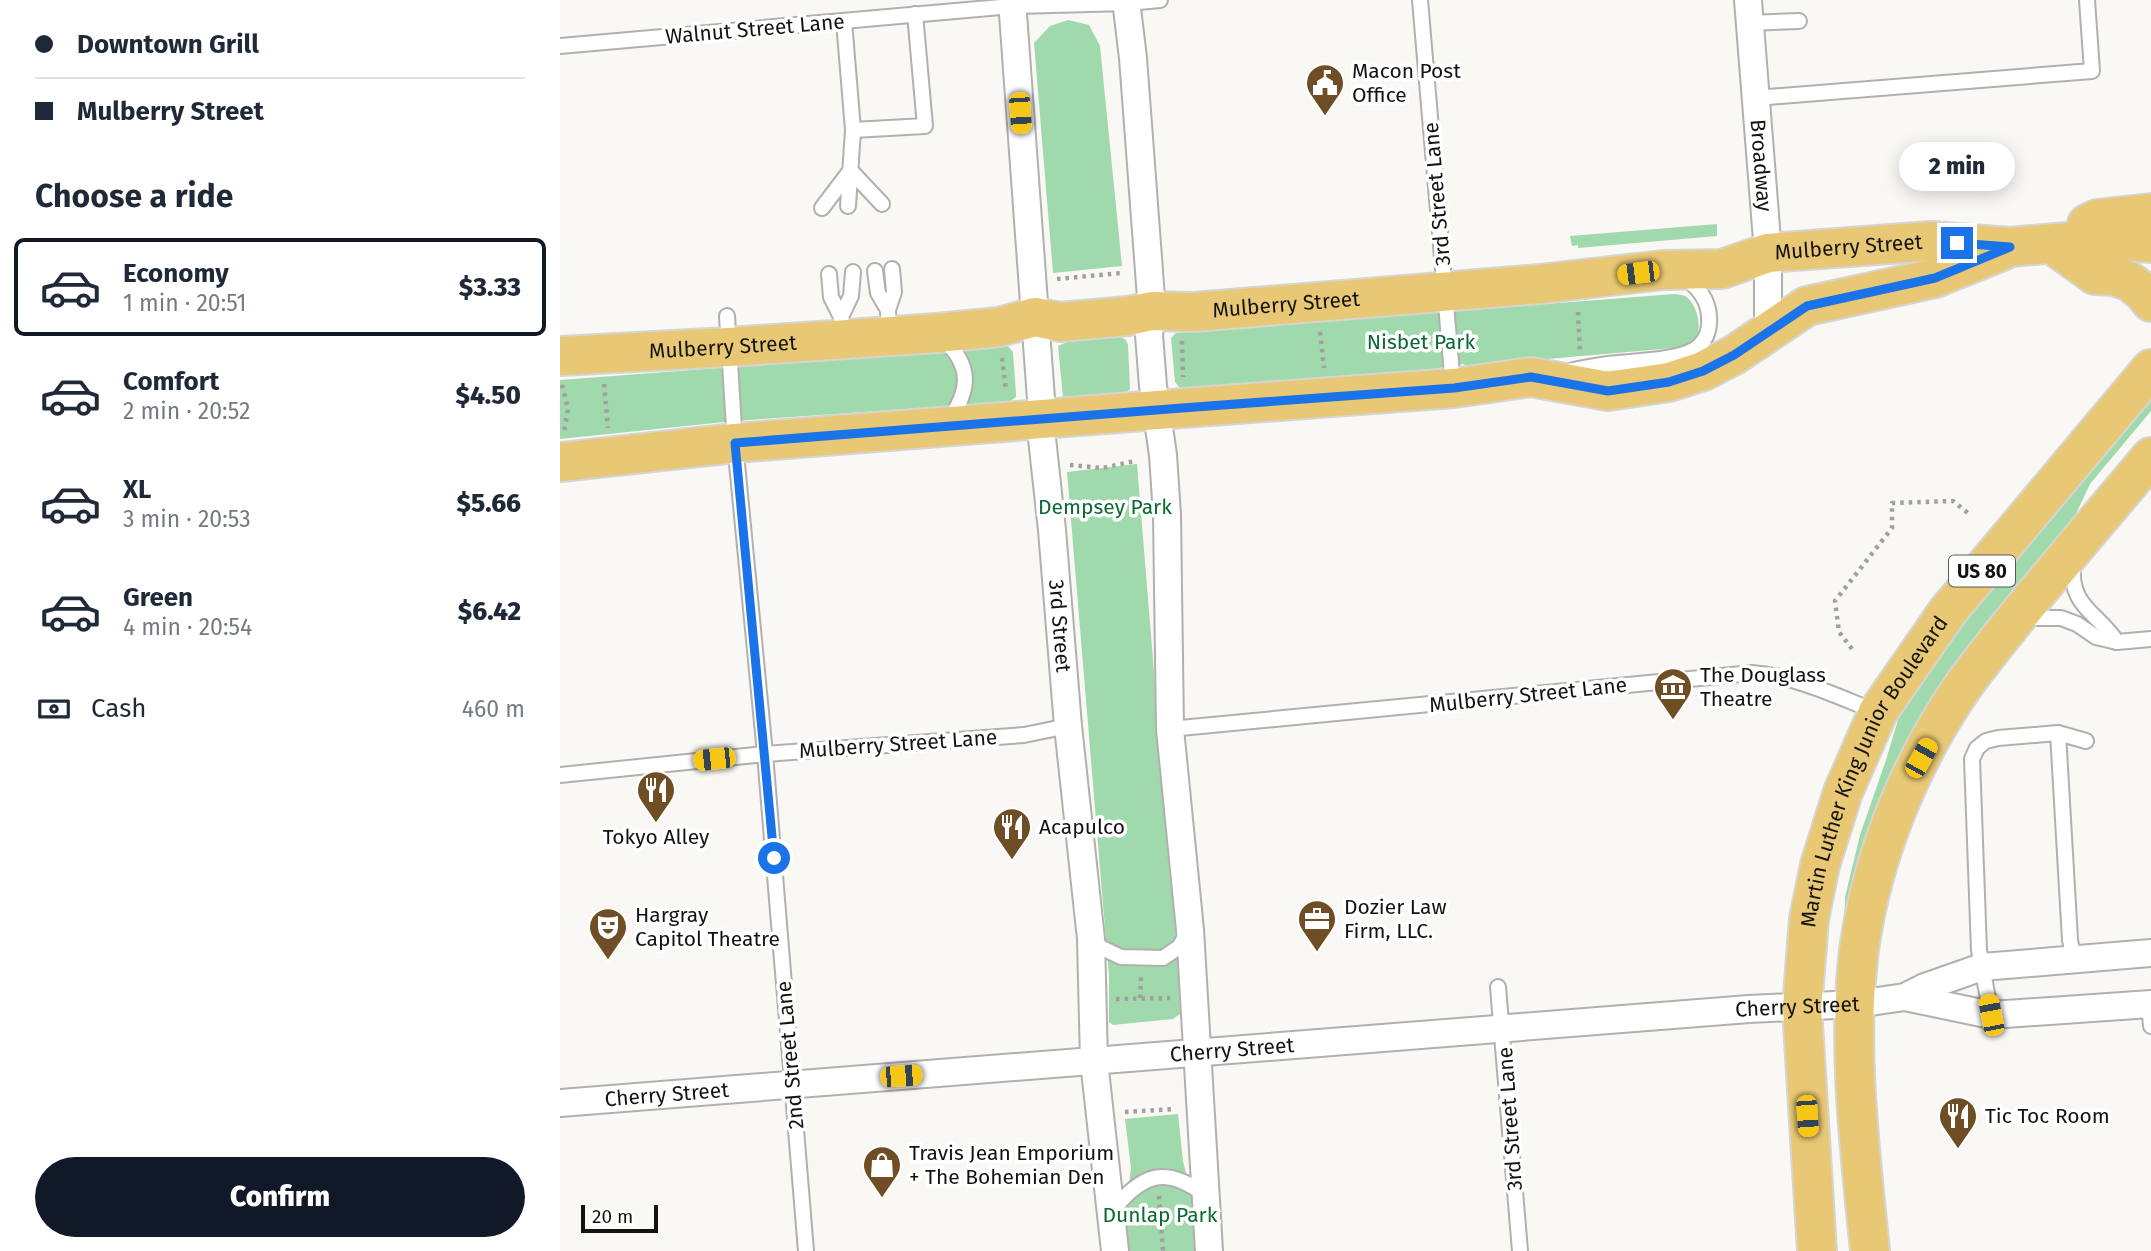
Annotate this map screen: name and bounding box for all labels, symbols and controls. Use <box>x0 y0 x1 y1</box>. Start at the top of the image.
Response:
street label: Walnut Street Lane <box>664 8 846 50</box>
text: Downtown Grill <box>77 29 259 60</box>
place label: Macon Post Office <box>1352 58 1461 108</box>
public building icon: Macon Post Office <box>1304 62 1346 117</box>
car <box>1009 91 1032 135</box>
text: Mulberry Street <box>77 96 264 127</box>
street label: Broadway <box>1744 118 1778 213</box>
street label: 3rd Street Lane <box>1418 121 1456 267</box>
callout: 2 min <box>1899 142 2015 190</box>
text: 2 min <box>1929 152 1985 180</box>
text: Choose a ride <box>35 177 233 215</box>
route end <box>1941 227 1973 259</box>
street label: Mulberry Street <box>1774 229 1924 265</box>
icon: car <box>39 256 102 319</box>
text: Economy <box>123 258 229 289</box>
car <box>1616 260 1661 286</box>
text: $3.33 <box>459 272 521 303</box>
street label: Mulberry Street <box>1211 286 1361 323</box>
text: 1 min · 20:51 <box>123 289 247 317</box>
street label: Mulberry Street <box>648 329 798 364</box>
park label: Nisbet Park <box>1367 329 1475 355</box>
icon: car <box>39 364 102 427</box>
text: Comfort <box>123 366 219 397</box>
text: $4.50 <box>455 380 521 411</box>
text: 2 min · 20:52 <box>123 397 250 425</box>
icon: car <box>39 472 102 535</box>
text: XL <box>123 474 151 505</box>
text: $5.66 <box>457 488 521 519</box>
park label: Dempsey Park <box>1038 494 1172 520</box>
text: 3 min · 20:53 <box>123 505 251 533</box>
road number: US 80 <box>1949 556 2015 586</box>
street label: 3rd Street <box>1043 578 1077 674</box>
icon: car <box>39 580 102 643</box>
text: Green <box>123 582 193 613</box>
text: $6.42 <box>458 596 521 627</box>
street label: Martin Luther King Junior Boulevard <box>1795 611 1953 928</box>
text: 4 min · 20:54 <box>123 613 252 641</box>
place label: The Douglass Theatre <box>1700 662 1826 712</box>
museum icon: The Douglass Theatre <box>1652 666 1694 721</box>
street label: Mulberry Street Lane <box>1428 672 1628 718</box>
icon: cash <box>35 690 73 728</box>
text: Cash <box>91 693 147 724</box>
text: 460 m <box>462 695 525 723</box>
street label: Mulberry Street Lane <box>798 724 998 764</box>
car <box>1902 735 1941 781</box>
car <box>693 746 736 772</box>
restaurant icon: Tokyo Alley <box>635 769 677 824</box>
restaurant icon: Acapulco <box>991 806 1033 861</box>
place label: Acapulco <box>1039 814 1125 840</box>
place label: Tokyo Alley <box>603 824 710 850</box>
route start <box>758 842 790 874</box>
place label: Dozier Law Firm, LLC. <box>1344 894 1446 944</box>
office icon: Dozier Law Firm, LLC. <box>1296 898 1338 953</box>
place label: Hargray Capitol Theatre <box>635 902 780 952</box>
theatre icon: Hargray Capitol Theatre <box>587 906 629 961</box>
street label: 2nd Street Lane <box>771 980 809 1130</box>
street label: Cherry Street <box>1734 991 1860 1023</box>
car <box>1977 992 2006 1038</box>
street label: Cherry Street <box>1169 1032 1295 1068</box>
street label: 3rd Street Lane <box>1492 1046 1528 1192</box>
car <box>880 1064 923 1088</box>
street label: Cherry Street <box>604 1077 730 1112</box>
car <box>1796 1094 1819 1138</box>
restaurant icon: Tic Toc Room <box>1937 1095 1979 1150</box>
place label: Tic Toc Room <box>1985 1103 2110 1129</box>
place label: Travis Jean Emporium + The Bohemian Den <box>909 1140 1114 1190</box>
shop icon: Travis Jean Emporium + The Bohemian Den <box>861 1144 903 1199</box>
button: Confirm <box>35 1157 525 1237</box>
scale bar <box>581 1202 658 1234</box>
park label: Dunlap Park <box>1103 1202 1218 1228</box>
text: 20 m <box>592 1205 633 1228</box>

